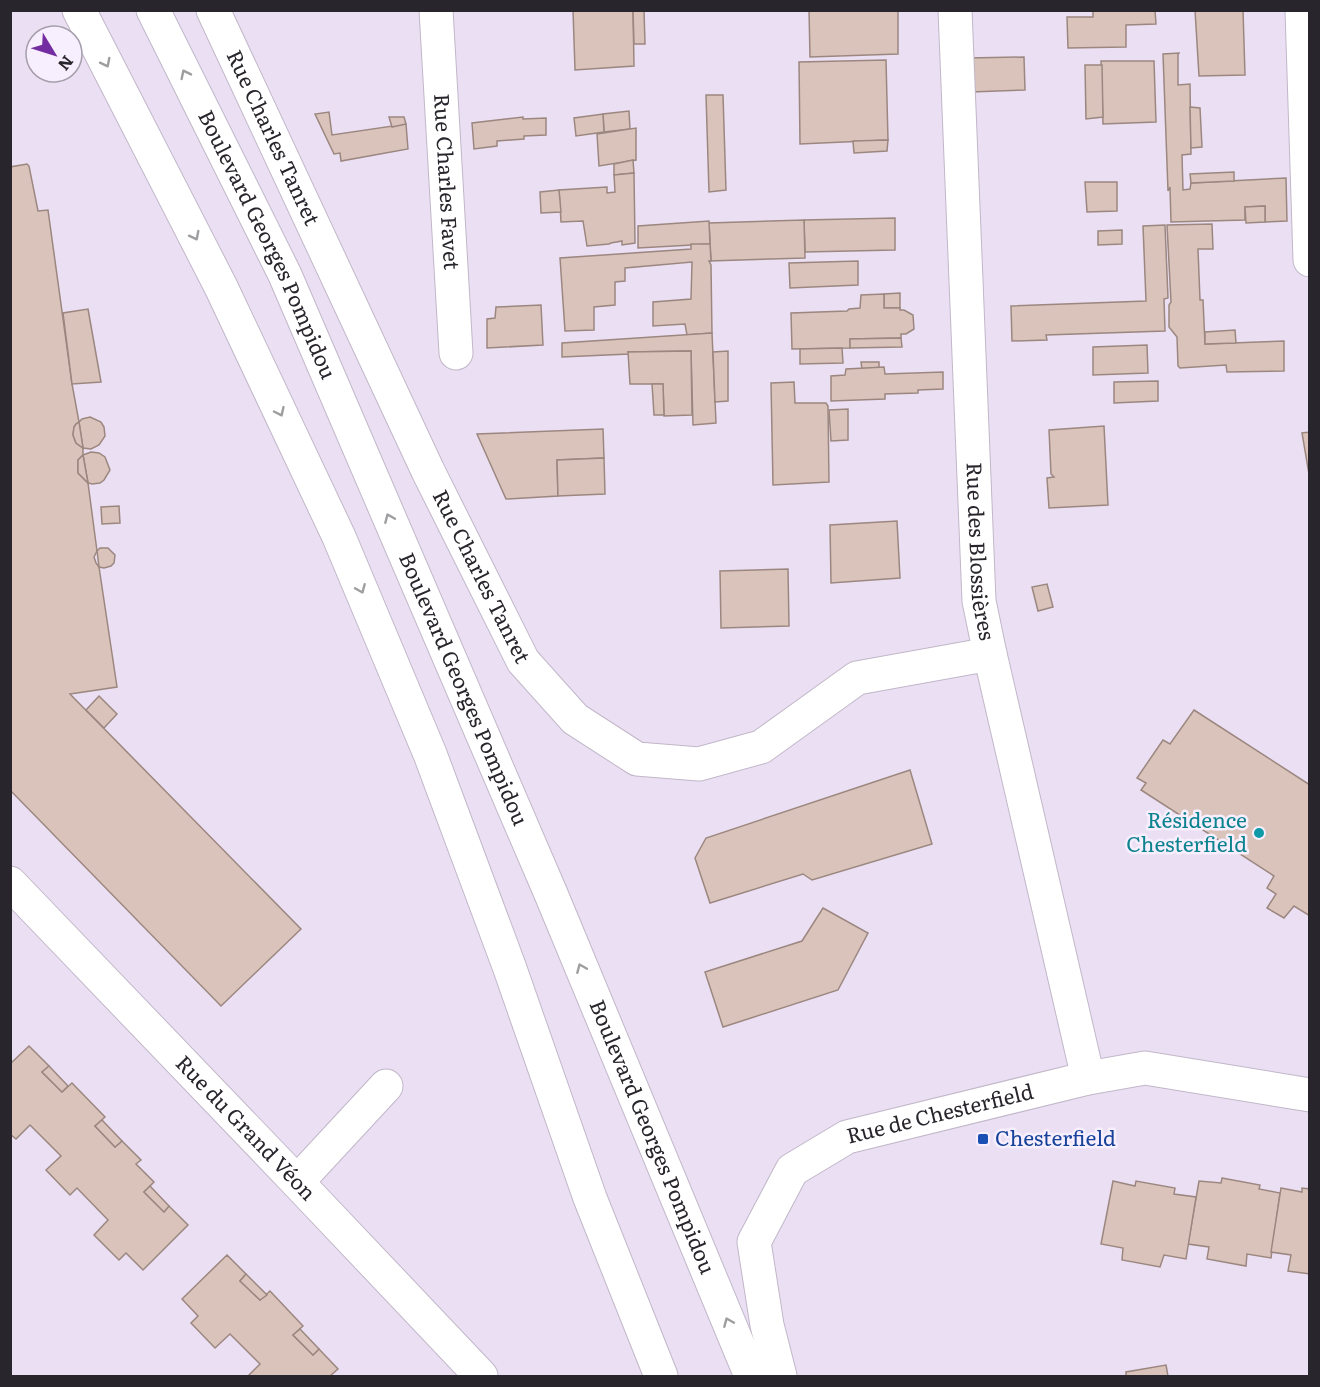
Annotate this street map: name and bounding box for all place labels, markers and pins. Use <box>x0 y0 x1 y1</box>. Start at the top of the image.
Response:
place label: Résidence Chesterfield <box>1126 803 1247 858</box>
marker: Résidence Chesterfield <box>1252 826 1266 840</box>
place label: Chesterfield <box>995 1121 1116 1152</box>
marker: Chesterfield <box>976 1132 990 1146</box>

